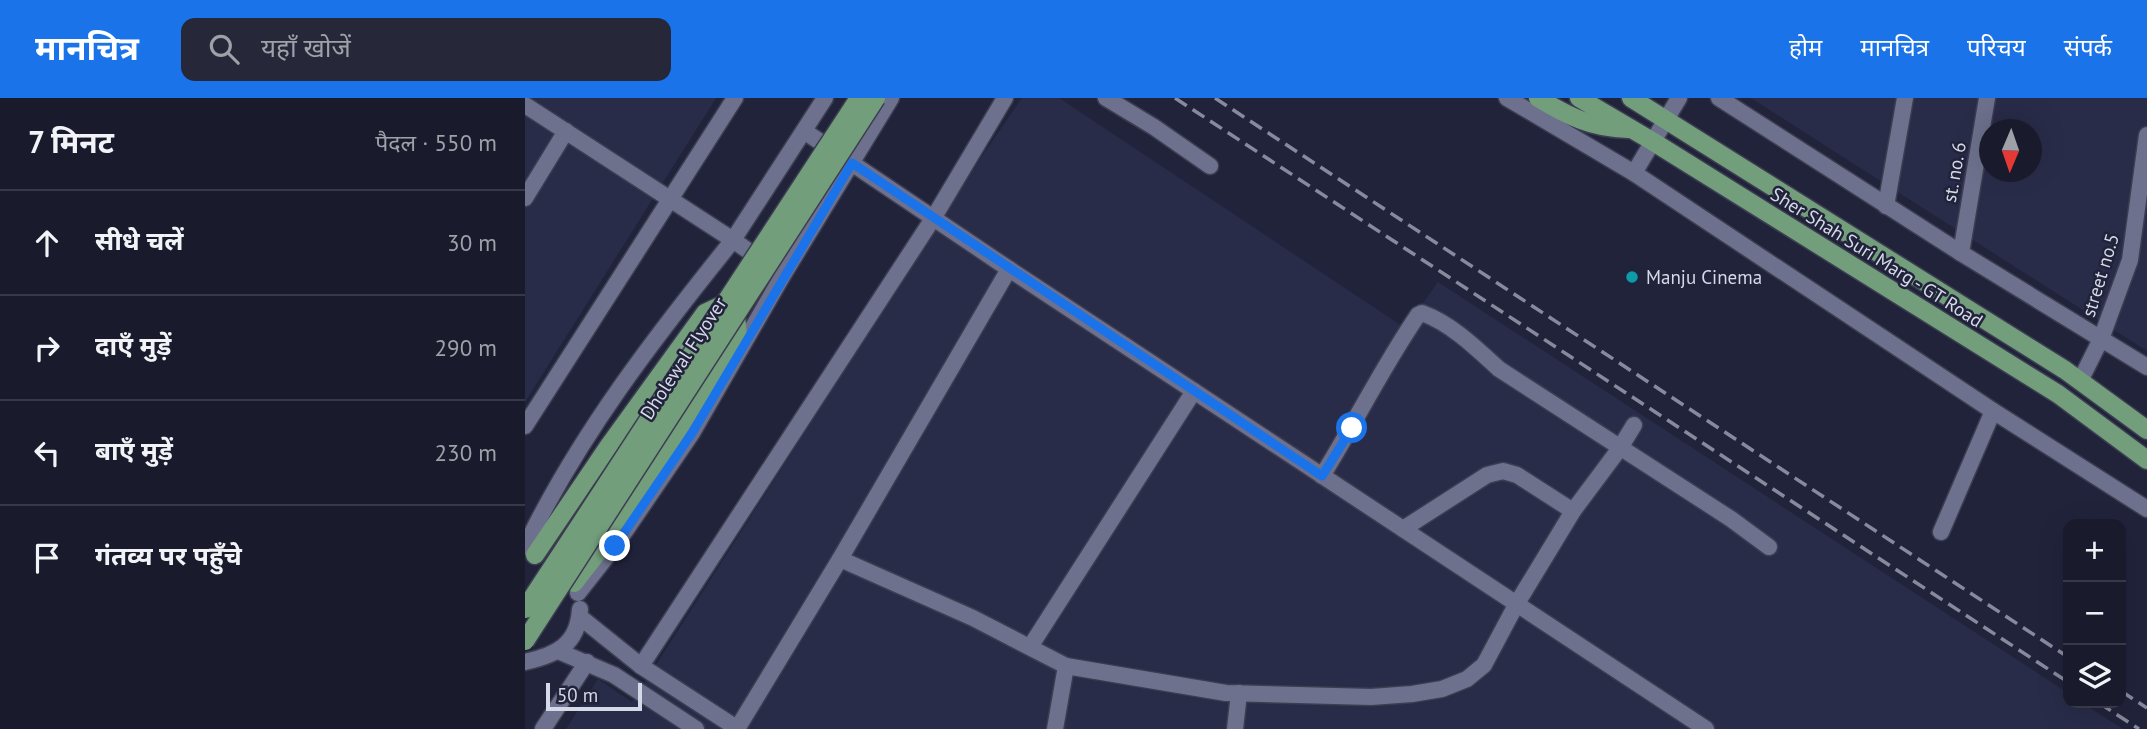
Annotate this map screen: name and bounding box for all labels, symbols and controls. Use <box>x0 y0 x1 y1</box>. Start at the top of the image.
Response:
search box <box>181 18 671 81</box>
text: मानचित्र <box>35 26 139 69</box>
icon: search <box>205 30 243 68</box>
text: यहाँ खोजें <box>261 31 351 64</box>
text: होम <box>1789 32 1822 63</box>
text: मानचित्र <box>1860 32 1929 63</box>
text: परिचय <box>1967 32 2026 63</box>
text: संपर्क <box>2064 32 2112 63</box>
north arrow <box>1979 119 2042 182</box>
text: 7 मिनट <box>28 122 114 161</box>
text: पैदल · 550 m <box>375 128 497 157</box>
street label: st. no. 6 <box>1937 140 1971 204</box>
street label: Sher Shah Suri Marg - GT Road <box>1766 182 1988 332</box>
icon: ahead <box>28 224 66 262</box>
text: सीधे चलें <box>95 224 184 257</box>
text: 30 m <box>447 228 497 257</box>
street label: street no.5 <box>2076 230 2124 320</box>
place label: Manju Cinema <box>1646 265 1762 289</box>
marker: Manju Cinema <box>1624 269 1640 285</box>
street label: Dholewal Flyover <box>635 292 732 424</box>
icon: right <box>28 329 66 367</box>
text: दाएँ मुड़ें <box>95 329 171 362</box>
text: 290 m <box>435 333 497 362</box>
route start <box>1336 412 1367 443</box>
icon: left <box>28 434 66 472</box>
text: बाएँ मुड़ें <box>95 434 173 467</box>
text: 230 m <box>435 438 497 467</box>
map controls <box>2063 519 2126 708</box>
button: + <box>2063 519 2126 582</box>
route end <box>599 530 630 561</box>
icon: arrive <box>28 539 66 577</box>
text: गंतव्य पर पहुँचे <box>95 539 242 572</box>
button: − <box>2063 582 2126 645</box>
button: layers <box>2063 645 2126 708</box>
scale bar <box>546 680 642 712</box>
text: 50 m <box>557 683 598 707</box>

